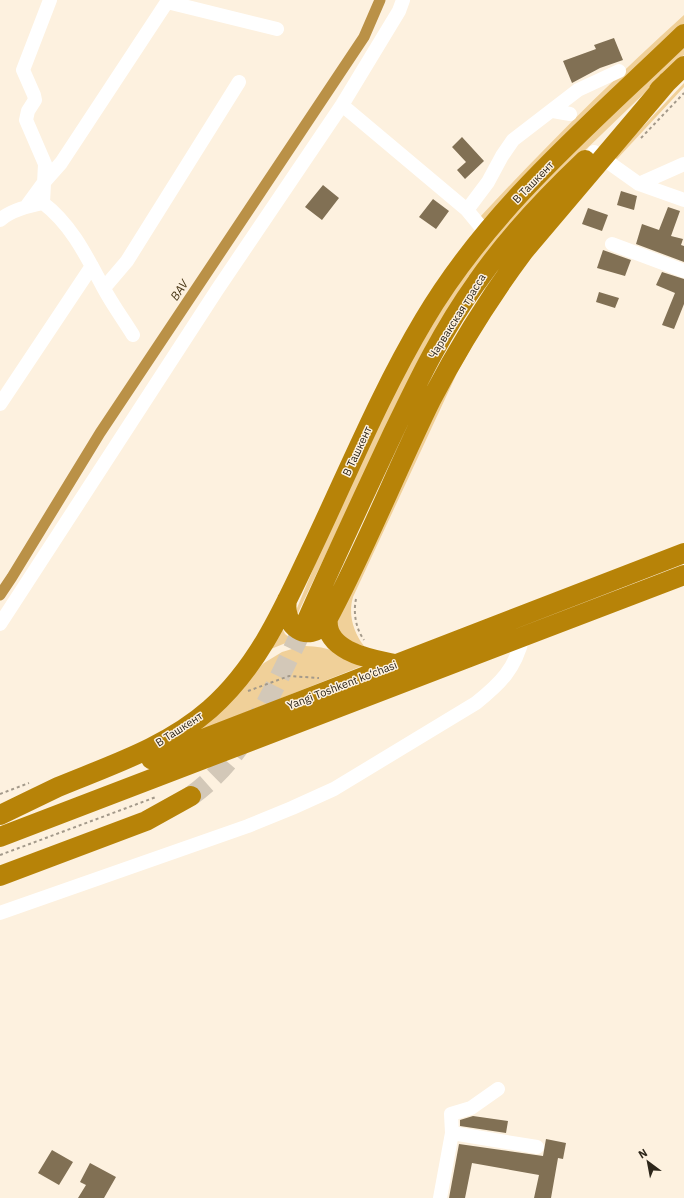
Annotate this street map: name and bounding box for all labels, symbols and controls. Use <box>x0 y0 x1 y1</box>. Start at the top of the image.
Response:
street label: В Ташкент <box>509 158 557 206</box>
street label: Чарвакская трасса <box>425 271 489 361</box>
water label: BAV <box>167 276 192 303</box>
street label: В Ташкент <box>339 424 375 478</box>
street label: Yangi Toshkent ko‘chasi <box>285 658 399 712</box>
street label: В Ташкент <box>153 709 205 749</box>
north arrow <box>628 1142 668 1182</box>
text: N <box>636 1145 650 1162</box>

